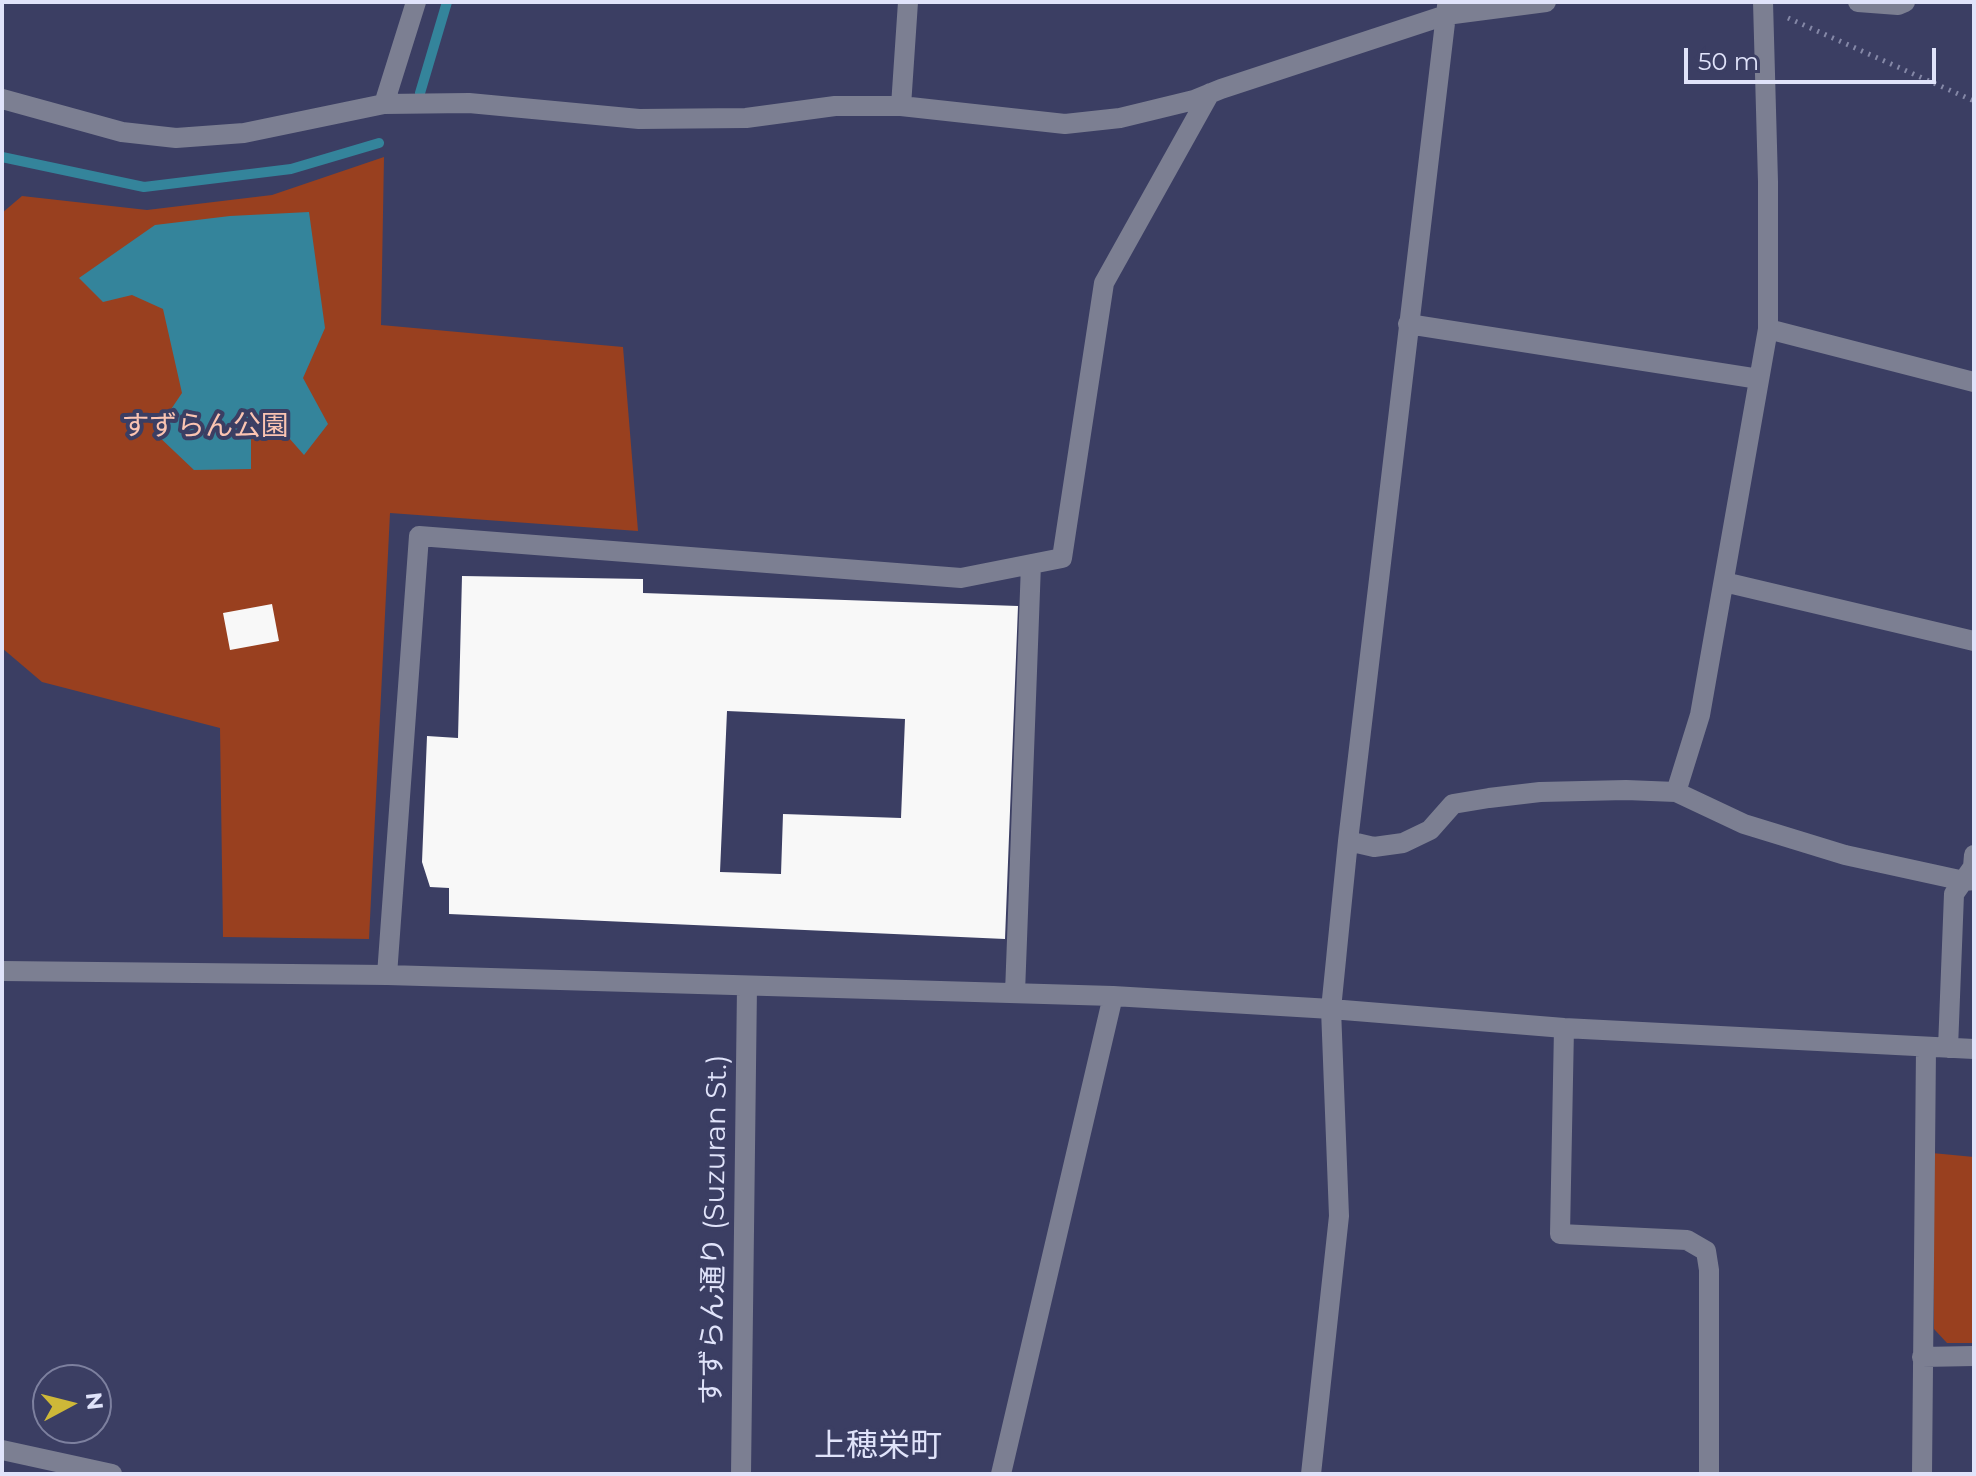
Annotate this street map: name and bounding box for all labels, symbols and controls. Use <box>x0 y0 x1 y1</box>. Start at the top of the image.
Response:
scale bar <box>1688 32 1940 82</box>
text: 50 m <box>1698 47 1759 76</box>
park label: すずらん公園 <box>121 410 289 444</box>
street label: すずらん通り (Suzuran St.) <box>695 1054 735 1406</box>
north arrow <box>32 1364 112 1444</box>
text: N <box>80 1391 109 1412</box>
district label: 上穂栄町 <box>814 1428 942 1466</box>

